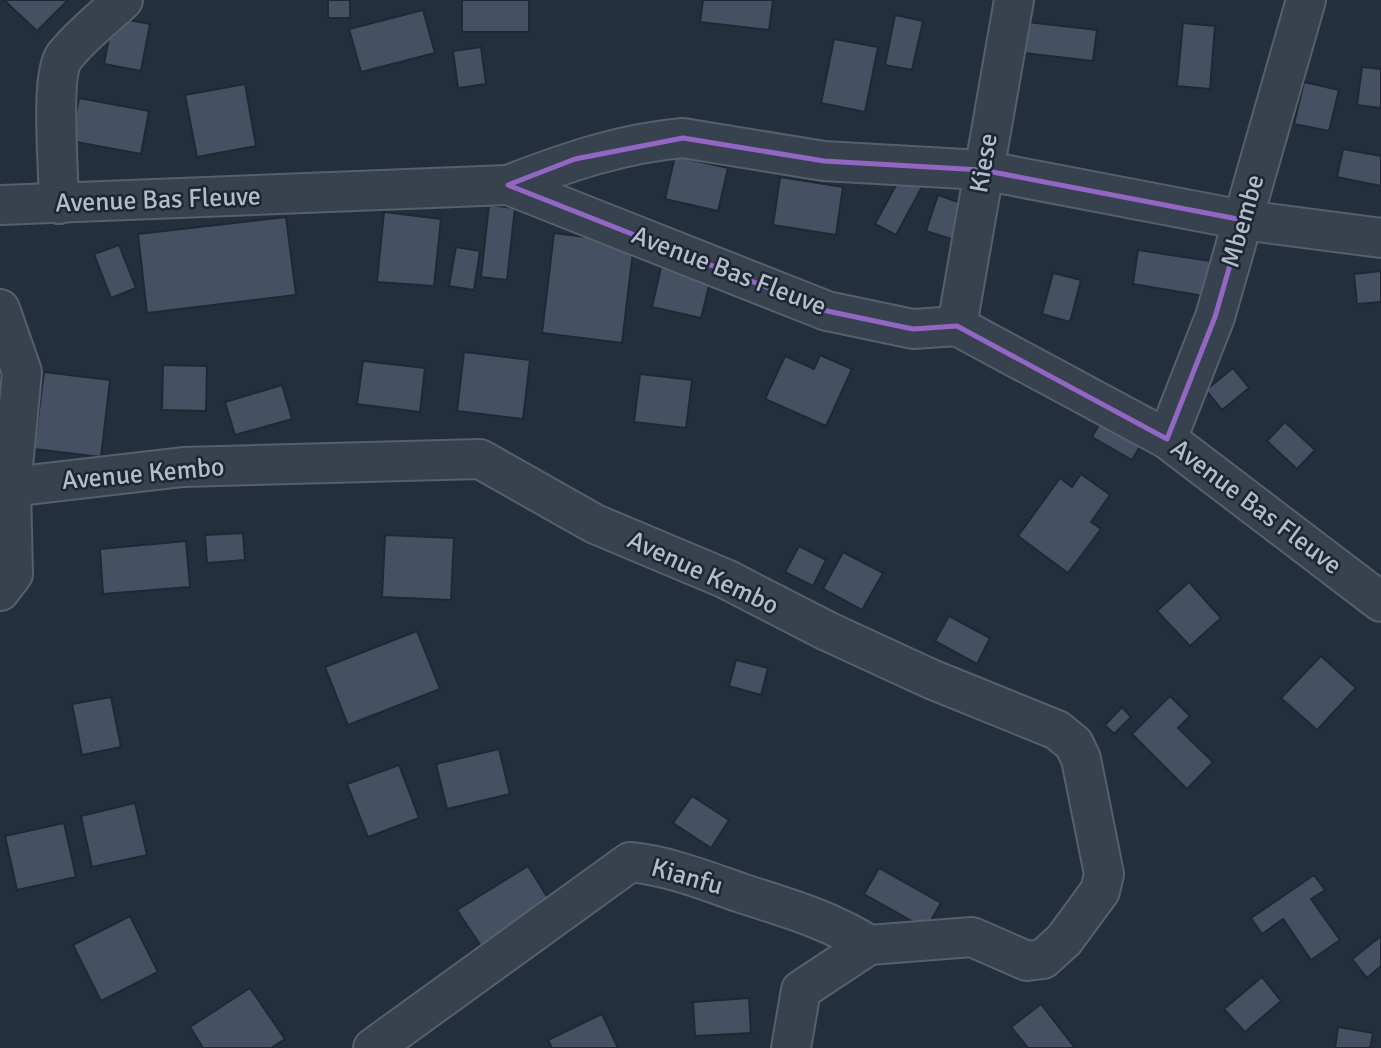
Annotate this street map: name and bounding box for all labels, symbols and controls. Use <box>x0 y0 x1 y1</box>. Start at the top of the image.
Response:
street label: Kiese <box>963 131 1005 195</box>
street label: Mbembe <box>1215 171 1271 271</box>
street label: Avenue Bas Fleuve <box>55 180 261 220</box>
street label: Avenue Bas Fleuve <box>627 219 831 323</box>
street label: Avenue Bas Fleuve <box>1164 432 1348 582</box>
street label: Avenue Kembo <box>60 451 226 497</box>
street label: Avenue Kembo <box>622 524 784 622</box>
street label: Kianfu <box>648 852 726 902</box>

